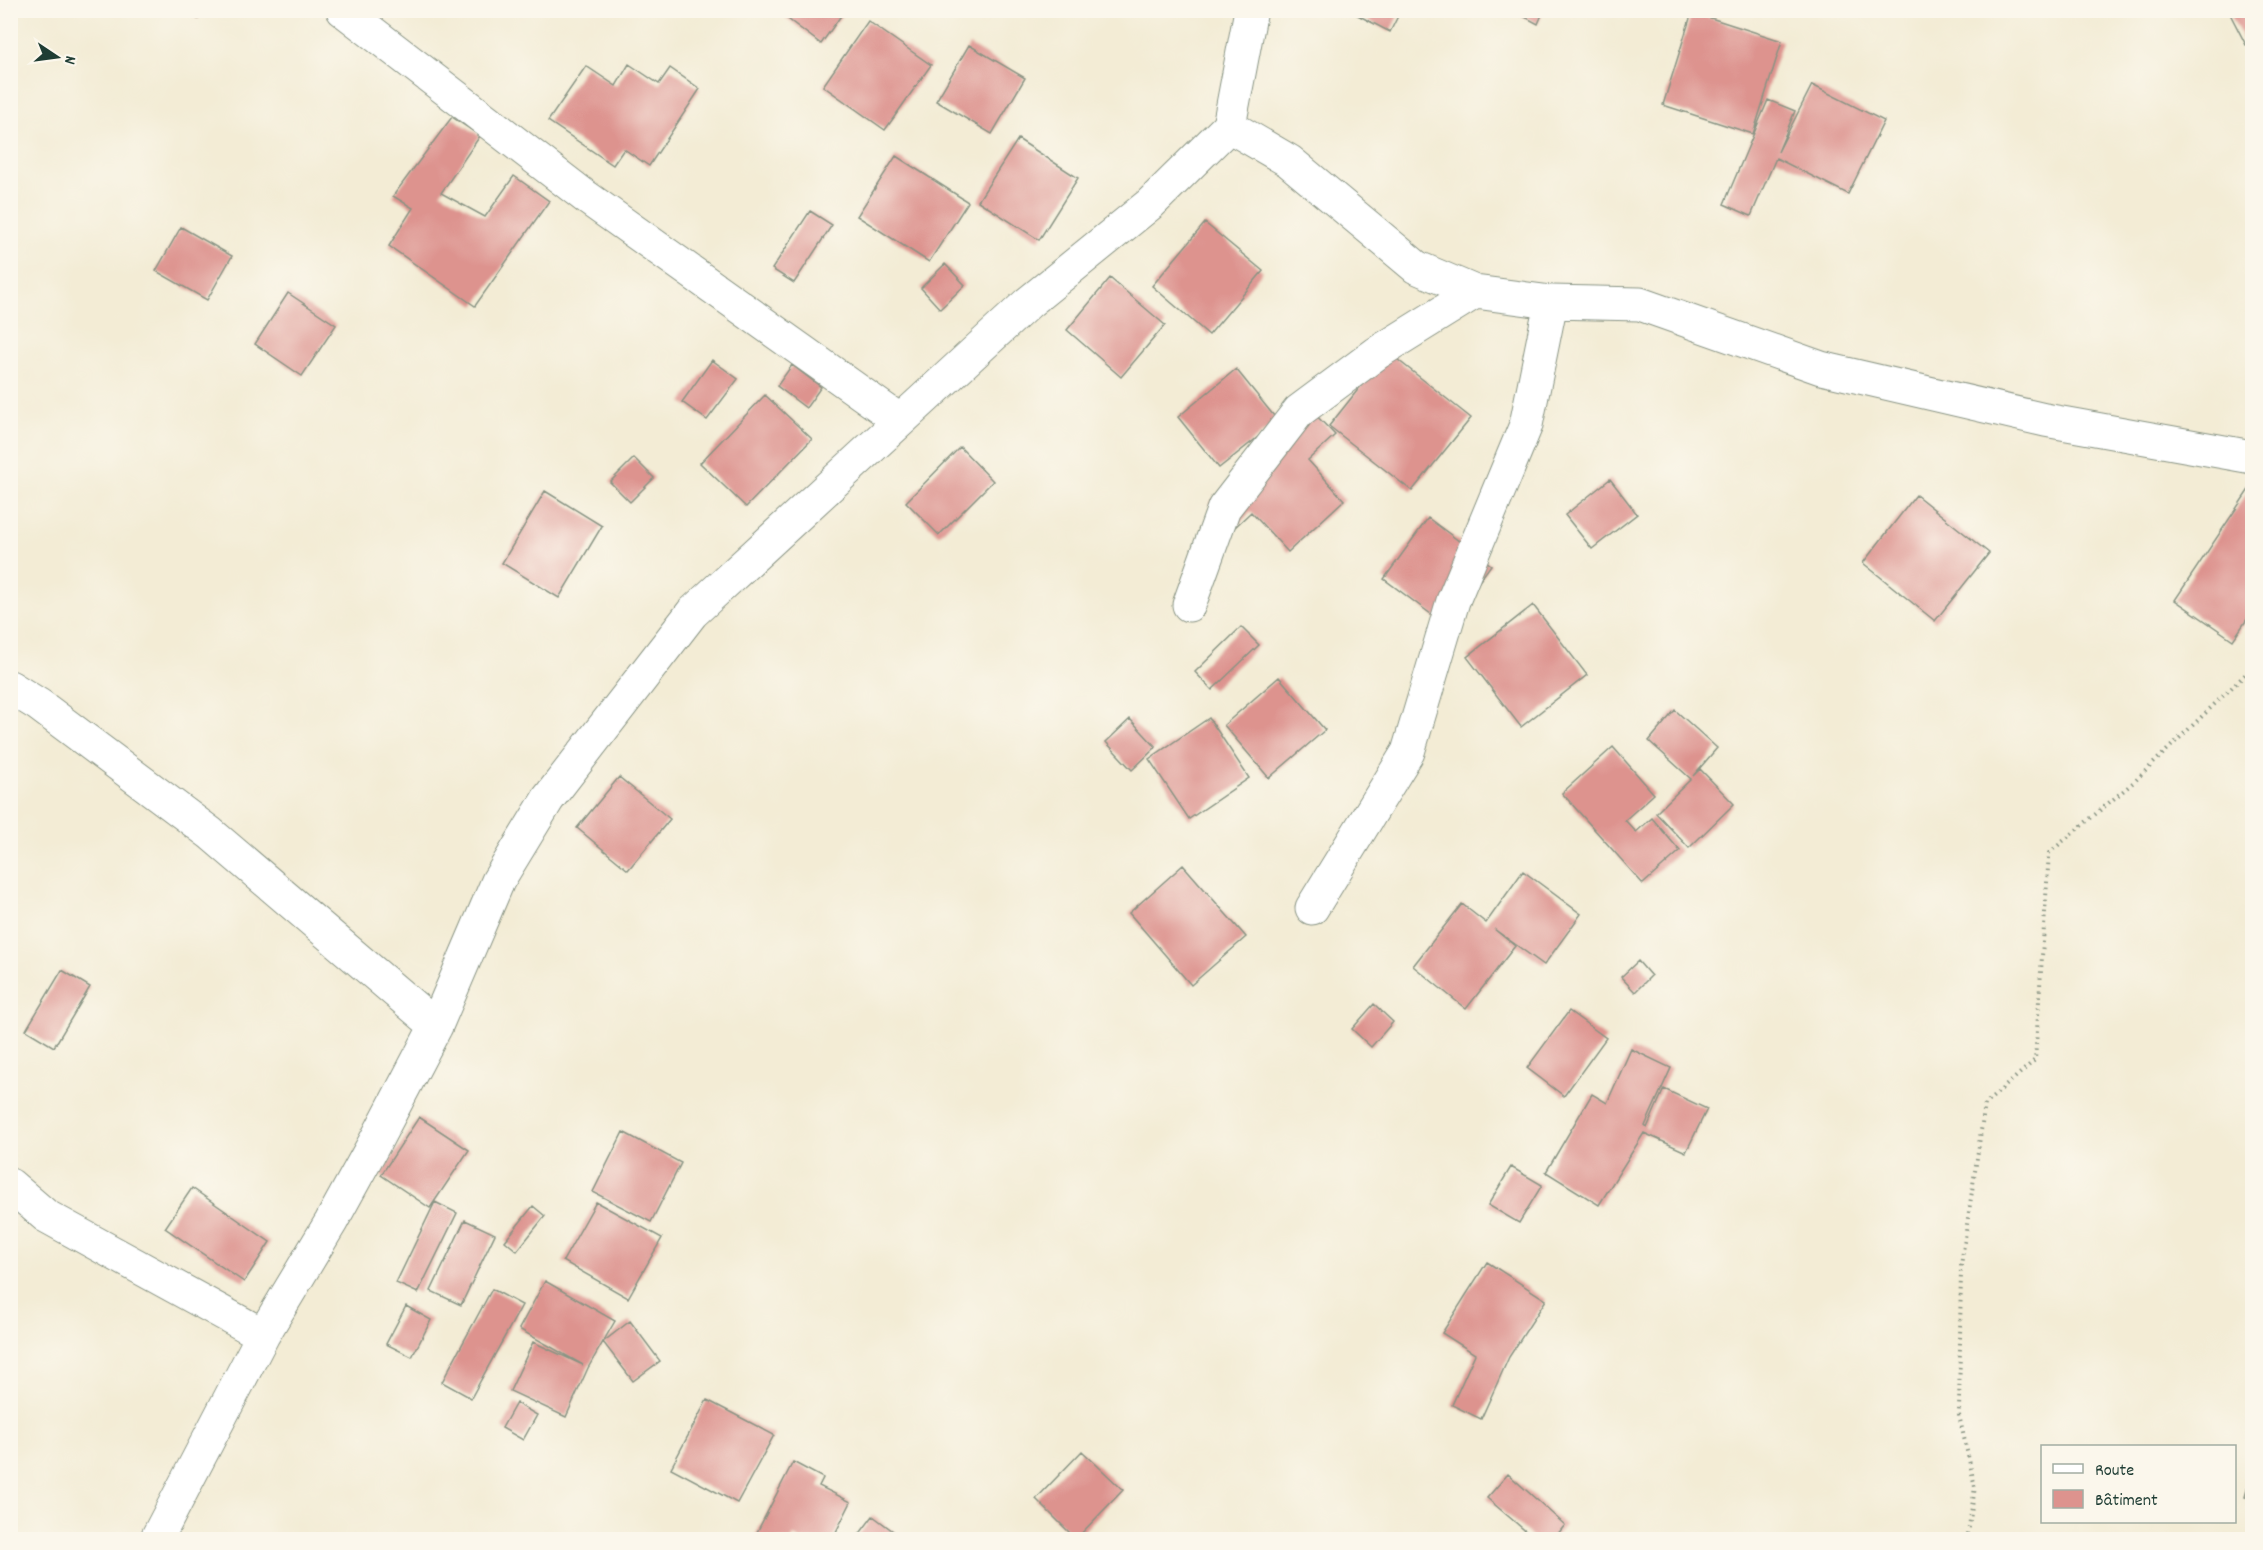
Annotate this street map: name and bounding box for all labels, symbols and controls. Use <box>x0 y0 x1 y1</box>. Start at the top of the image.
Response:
north arrow <box>27 27 87 87</box>
text: N <box>57 53 81 66</box>
legend <box>2041 1445 2236 1523</box>
text: Route <box>2095 1459 2134 1484</box>
text: Bâtiment <box>2095 1489 2158 1514</box>

